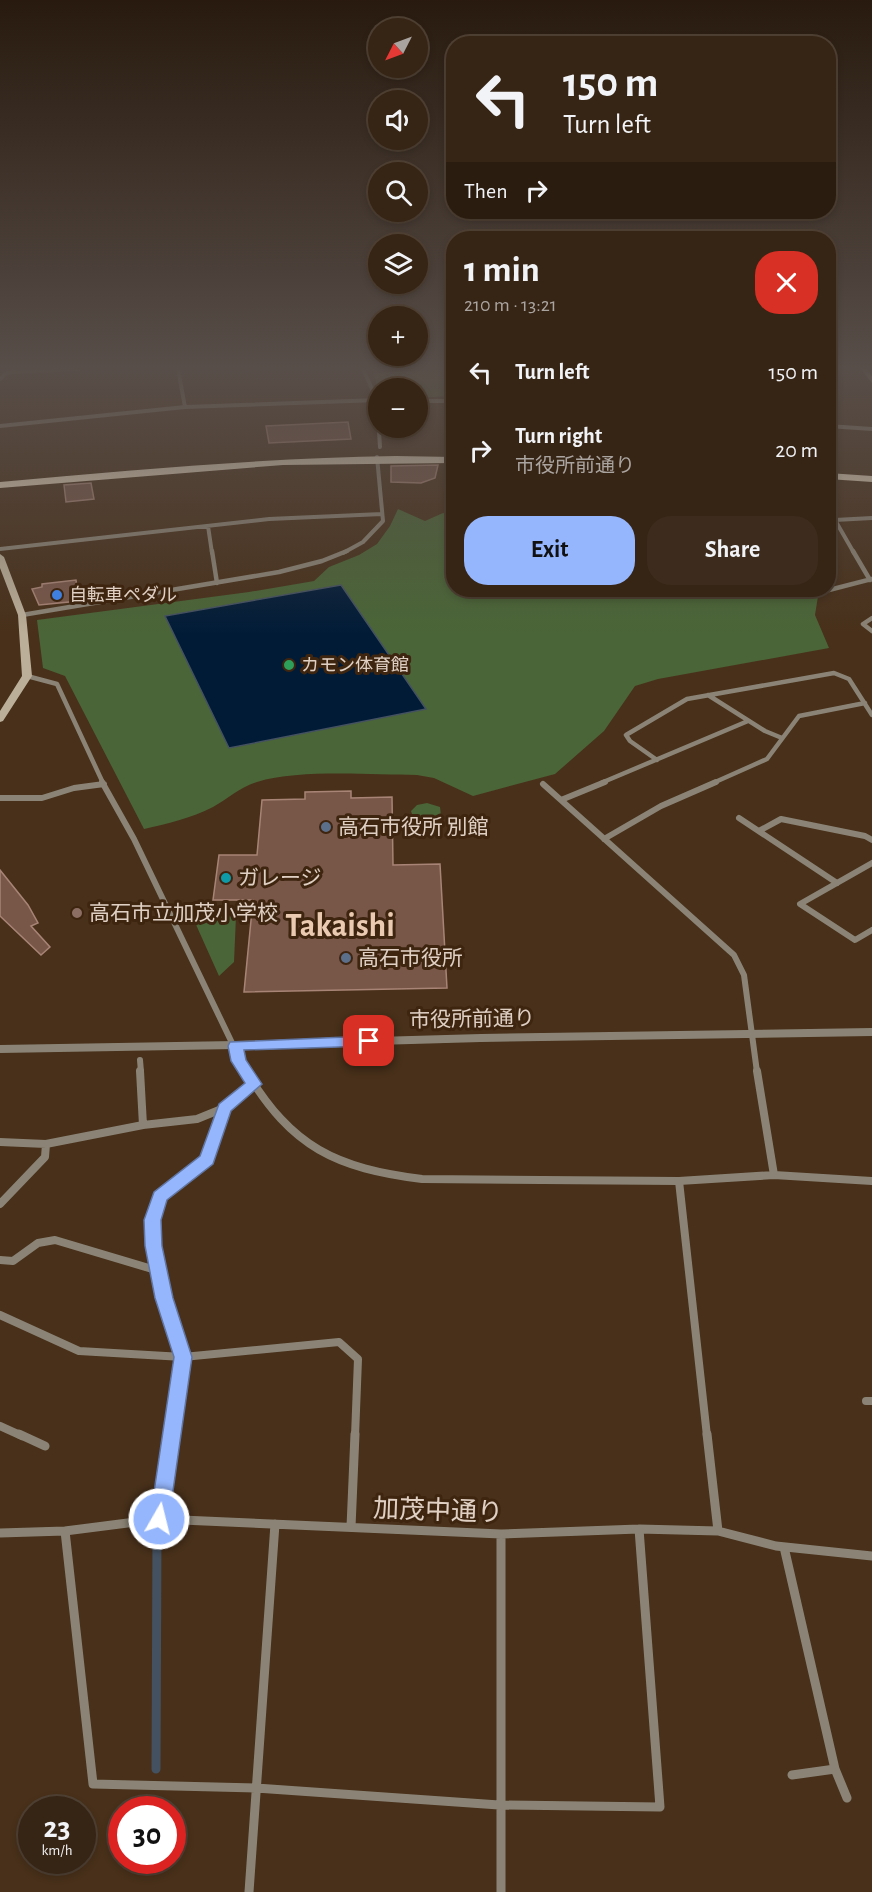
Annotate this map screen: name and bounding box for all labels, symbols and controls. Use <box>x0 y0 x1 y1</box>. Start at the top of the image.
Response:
north arrow <box>368 18 428 78</box>
map controls <box>368 18 428 438</box>
icon: left <box>464 60 542 138</box>
text: 150 m <box>563 62 658 104</box>
button: sound <box>368 90 428 150</box>
text: Turn left <box>563 111 651 138</box>
button: search <box>368 162 428 222</box>
icon: right <box>520 174 553 207</box>
text: Then <box>464 180 508 202</box>
button: layers <box>368 234 428 294</box>
button: close <box>755 251 818 314</box>
text: 1 min <box>464 252 540 288</box>
text: 210 m · 13:21 <box>464 295 557 315</box>
button: + <box>368 306 428 366</box>
icon: left <box>464 356 497 389</box>
text: Turn left <box>515 361 589 383</box>
text: 150 m <box>768 361 818 383</box>
button: − <box>368 378 428 438</box>
text: Turn right <box>515 425 602 447</box>
icon: right <box>464 434 497 467</box>
text: 20 m <box>775 439 818 461</box>
text: 市役所前通り <box>515 456 635 476</box>
button: Exit <box>464 516 635 585</box>
button: Share <box>647 516 818 585</box>
place label: 自転車ペダル <box>69 585 177 605</box>
marker: 自転車ペダル <box>50 588 64 602</box>
place label: カモン体育館 <box>301 656 409 675</box>
marker: カモン体育館 <box>282 658 296 672</box>
place label: 高石市役所 別館 <box>338 816 488 838</box>
marker: 高石市役所 別館 <box>319 820 333 834</box>
place label: ガレージ <box>238 867 322 889</box>
marker: ガレージ <box>219 871 233 885</box>
place label: 高石市立加茂小学校 <box>89 902 278 924</box>
marker: 高石市立加茂小学校 <box>70 906 84 920</box>
district label: Takaishi <box>285 910 395 943</box>
place label: 高石市役所 <box>358 947 463 969</box>
marker: 高石市役所 <box>339 951 353 965</box>
street label: 市役所前通り <box>409 1007 535 1031</box>
pin <box>343 1015 394 1066</box>
icon: arrive <box>352 1024 385 1057</box>
position arrow <box>127 1487 191 1551</box>
street label: 加茂中通り <box>373 1494 503 1526</box>
speed limit sign: 30 <box>108 1796 186 1874</box>
text: 23 <box>43 1813 71 1843</box>
text: km/h <box>42 1843 72 1858</box>

